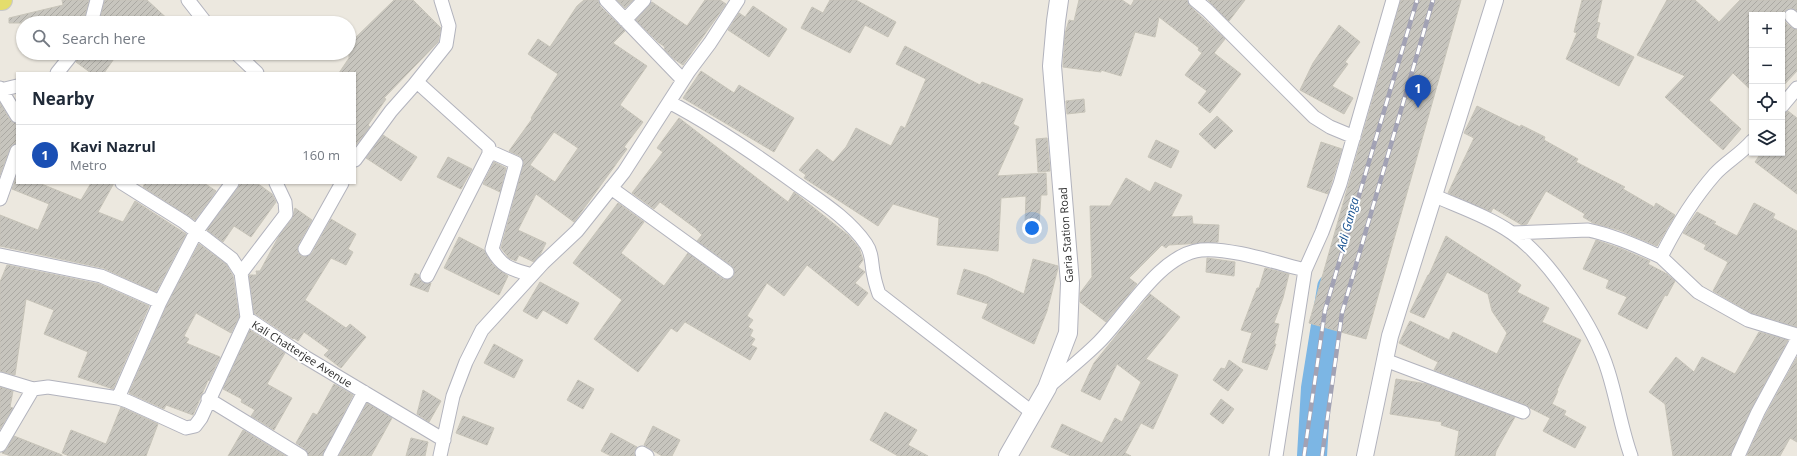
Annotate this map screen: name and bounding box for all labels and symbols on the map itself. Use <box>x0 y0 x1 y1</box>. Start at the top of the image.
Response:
pin: 1 <box>1405 75 1431 108</box>
street label: Garia Station Road <box>1055 187 1076 283</box>
water label: Adi Ganga <box>1332 195 1363 253</box>
your location <box>1022 218 1042 238</box>
street label: Kali Chatterjee Avenue <box>249 317 355 391</box>

